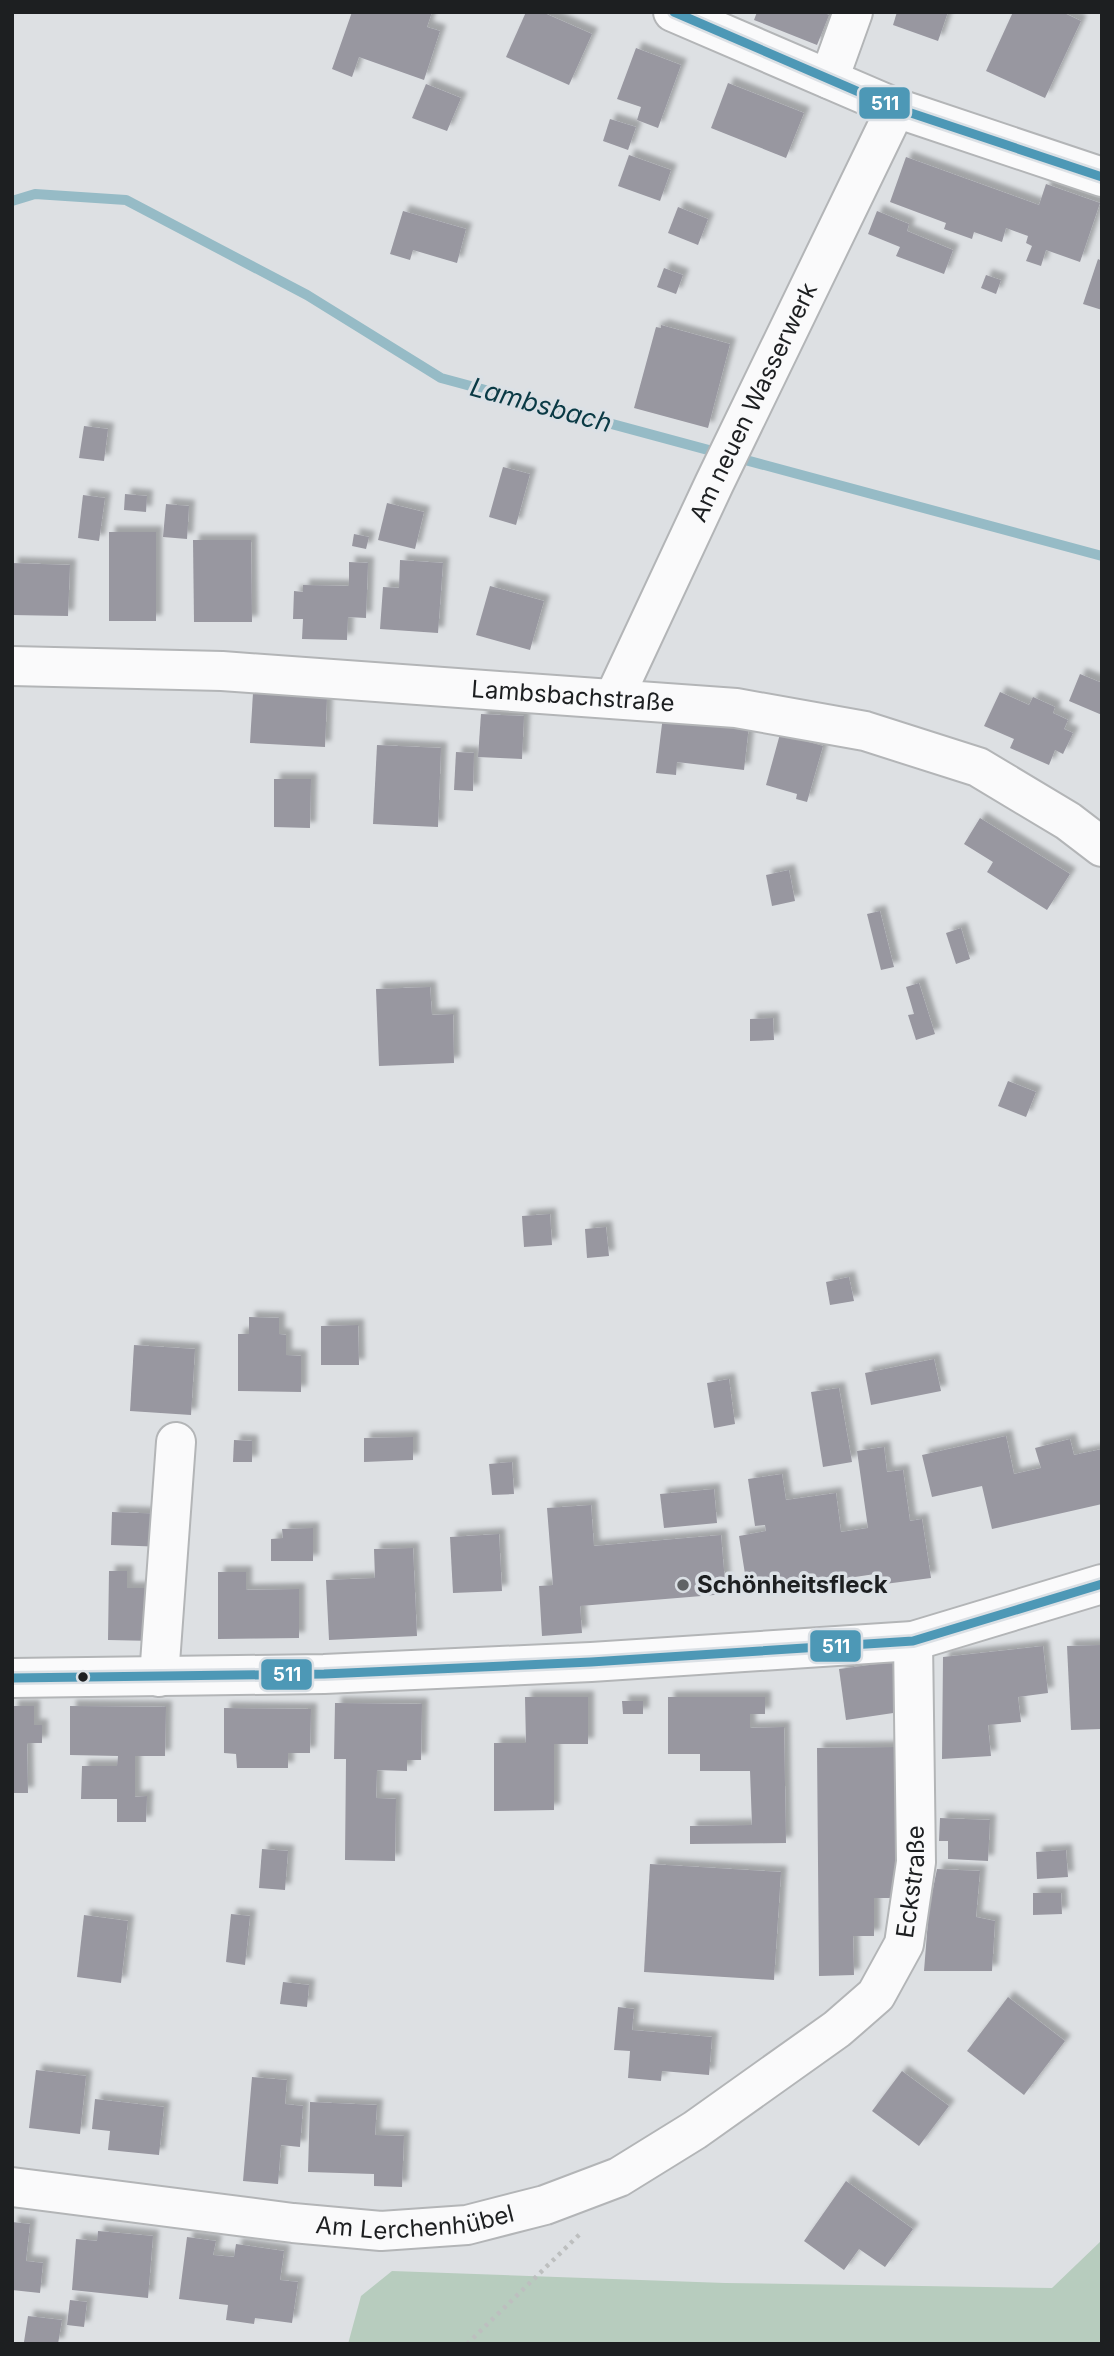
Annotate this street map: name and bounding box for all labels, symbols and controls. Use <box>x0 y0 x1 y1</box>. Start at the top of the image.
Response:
line badge: 511 <box>858 86 911 120</box>
text: 511 <box>871 92 899 115</box>
street label: Am neuen Wasserwerk <box>683 278 823 526</box>
water label: Lambsbach <box>467 371 615 438</box>
street label: Lambsbachstraße <box>470 674 676 718</box>
place label: Schönheitsfleck <box>697 1570 888 1599</box>
marker: Schönheitsfleck <box>675 1577 691 1593</box>
line badge: 511 <box>809 1629 862 1663</box>
text: 511 <box>822 1635 850 1658</box>
line badge: 511 <box>260 1658 313 1691</box>
text: 511 <box>273 1663 301 1686</box>
unlabelled marker <box>76 1670 90 1684</box>
street label: Eckstraße <box>890 1825 930 1940</box>
street label: Am Lerchenhübel <box>315 2199 517 2246</box>

